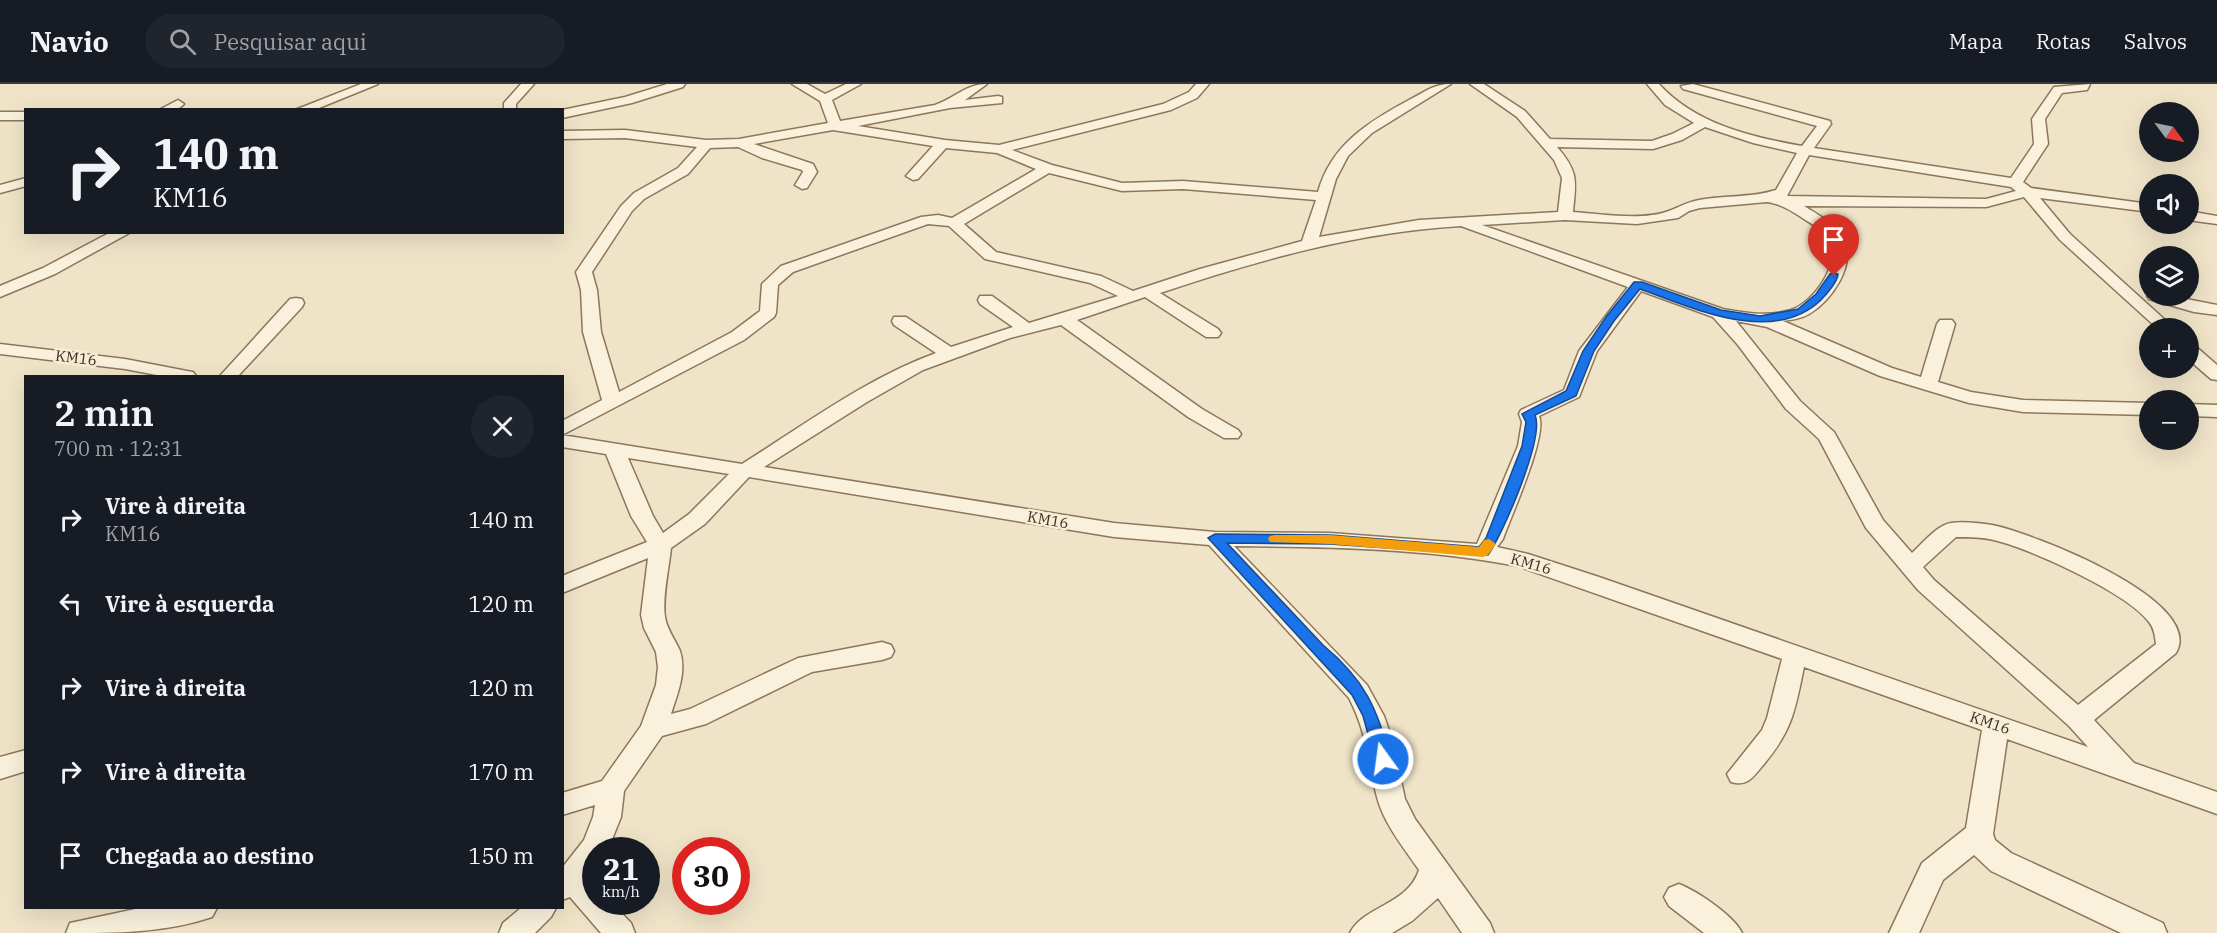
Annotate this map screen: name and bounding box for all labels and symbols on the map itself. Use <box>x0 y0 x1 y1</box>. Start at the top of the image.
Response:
north arrow <box>2139 102 2199 162</box>
pin <box>1808 214 1859 276</box>
street label: KM16 <box>54 346 98 369</box>
street label: KM16 <box>1026 507 1070 532</box>
street label: KM16 <box>1508 549 1554 578</box>
street label: KM16 <box>1967 707 2013 738</box>
position arrow <box>1351 727 1415 791</box>
speed limit sign: 30 <box>672 837 750 915</box>

